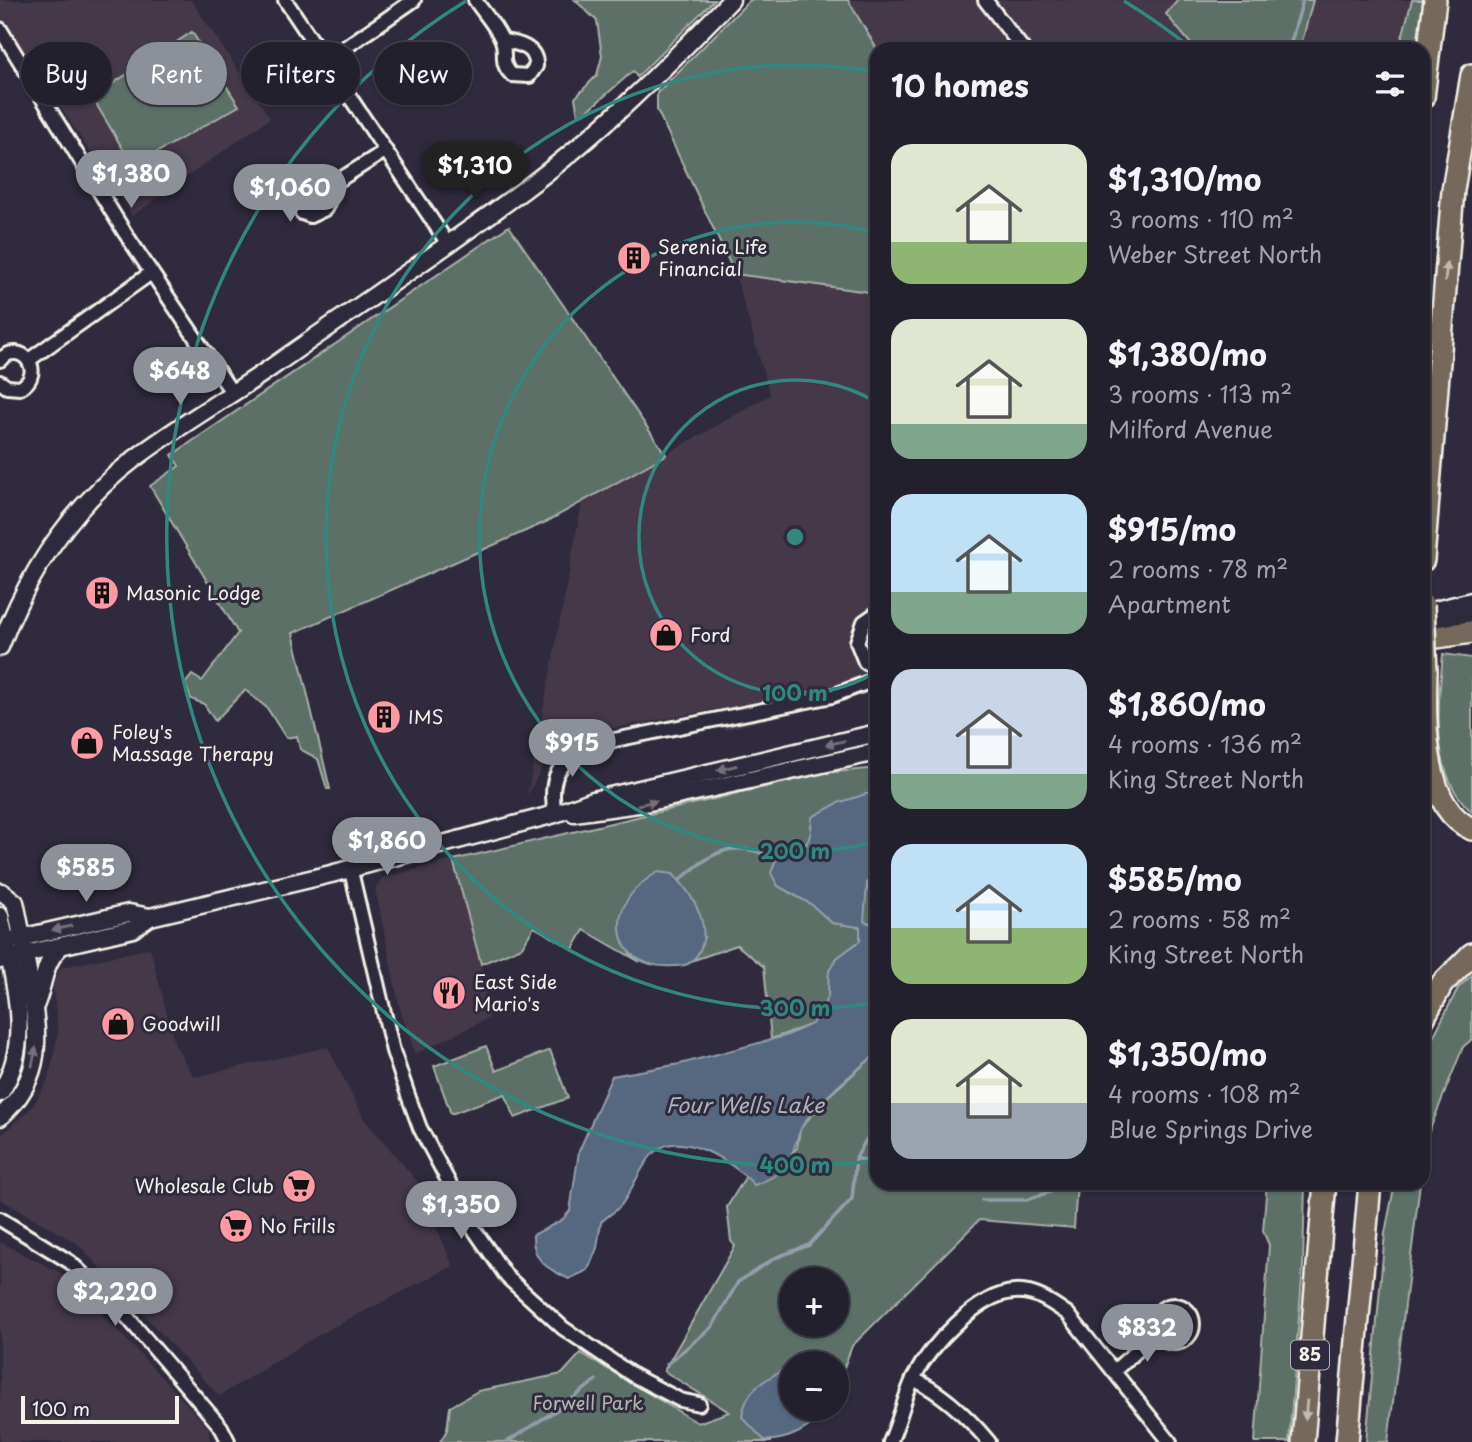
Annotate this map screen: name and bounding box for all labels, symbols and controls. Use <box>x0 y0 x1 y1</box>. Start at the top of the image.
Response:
chip: Buy <box>21 42 112 105</box>
chip: Rent <box>126 42 227 105</box>
chip: Filters <box>241 42 360 105</box>
chip: New <box>374 42 472 105</box>
text: 10 homes <box>891 62 1029 107</box>
icon: filters <box>1371 65 1409 103</box>
pin: $1,310 <box>418 142 532 202</box>
text: $1,310 <box>438 147 512 182</box>
pin: $1,380 <box>74 150 188 210</box>
text: $1,380 <box>92 155 170 190</box>
text: $1,310/mo <box>1108 156 1261 201</box>
pin: $1,060 <box>233 164 347 224</box>
text: $1,060 <box>249 169 331 204</box>
icon: home <box>947 172 1031 256</box>
text: 3 rooms · 110 m² <box>1108 201 1294 236</box>
place label: Serenia Life Financial <box>658 232 767 282</box>
text: Weber Street North <box>1108 236 1322 271</box>
building icon: Serenia Life Financial <box>615 239 653 277</box>
one-way arrow <box>1441 261 1452 283</box>
text: $1,380/mo <box>1108 331 1267 376</box>
icon: home <box>947 347 1031 431</box>
pin: $648 <box>139 348 221 407</box>
text: $648 <box>149 352 211 387</box>
text: 3 rooms · 113 m² <box>1108 376 1292 411</box>
text: Milford Avenue <box>1108 411 1273 446</box>
text: $915/mo <box>1108 506 1236 551</box>
icon: home <box>947 522 1031 606</box>
centre of rings <box>783 525 807 549</box>
text: 2 rooms · 78 m² <box>1108 551 1288 586</box>
building icon: Masonic Lodge <box>83 574 121 612</box>
place label: Masonic Lodge <box>126 578 261 606</box>
text: Apartment <box>1108 586 1231 621</box>
shop icon: Ford <box>647 616 685 654</box>
place label: Ford <box>690 620 731 648</box>
text: 100 m <box>762 676 828 708</box>
text: $1,860/mo <box>1108 681 1266 726</box>
icon: home <box>947 697 1031 781</box>
building icon: IMS <box>365 698 403 736</box>
place label: IMS <box>408 702 444 730</box>
place label: Foley's Massage Therapy <box>112 717 274 767</box>
pin: $915 <box>531 720 613 779</box>
shop icon: Foley's Massage Therapy <box>68 724 106 762</box>
text: $915 <box>545 724 599 759</box>
text: 4 rooms · 136 m² <box>1108 726 1302 761</box>
one-way arrow <box>824 737 846 748</box>
text: King Street North <box>1108 761 1304 796</box>
one-way arrow <box>716 763 738 774</box>
one-way arrow <box>636 797 658 808</box>
pin: $1,860 <box>330 818 444 877</box>
text: $1,860 <box>348 822 426 857</box>
text: 200 m <box>760 834 830 866</box>
pin: $585 <box>45 844 127 904</box>
text: $585 <box>57 849 115 884</box>
text: $585/mo <box>1108 856 1242 901</box>
icon: home <box>947 872 1031 956</box>
text: 2 rooms · 58 m² <box>1108 901 1291 936</box>
one-way arrow <box>51 923 73 934</box>
text: King Street North <box>1108 936 1304 971</box>
place label: East Side Mario's <box>474 967 557 1017</box>
restaurant icon: East Side Mario's <box>430 974 468 1012</box>
text: 300 m <box>760 991 830 1023</box>
shop icon: Goodwill <box>99 1005 137 1043</box>
place label: Goodwill <box>142 1009 221 1037</box>
text: $1,350/mo <box>1108 1031 1267 1076</box>
one-way arrow <box>29 1046 40 1068</box>
icon: home <box>947 1047 1031 1131</box>
text: 4 rooms · 108 m² <box>1108 1076 1301 1111</box>
water label: Four Wells Lake <box>666 1088 826 1120</box>
text: Blue Springs Drive <box>1108 1111 1313 1146</box>
text: 400 m <box>760 1148 830 1180</box>
supermarket icon: Wholesale Club <box>280 1167 318 1205</box>
place label: Wholesale Club <box>135 1171 274 1199</box>
pin: $1,350 <box>404 1182 518 1241</box>
text: $1,350 <box>422 1186 500 1221</box>
supermarket icon: No Frills <box>217 1207 255 1245</box>
place label: No Frills <box>260 1211 335 1239</box>
map controls <box>779 1267 849 1421</box>
button: + <box>779 1267 849 1337</box>
pin: $2,220 <box>58 1268 172 1328</box>
text: $2,220 <box>73 1273 157 1308</box>
pin: $832 <box>1106 1304 1188 1364</box>
text: $832 <box>1117 1309 1177 1344</box>
road number: 85 <box>1291 1340 1329 1370</box>
button: − <box>779 1351 849 1421</box>
park label: Forwell Park <box>532 1388 644 1416</box>
scale bar <box>21 1393 178 1425</box>
text: 100 m <box>32 1394 90 1422</box>
one-way arrow <box>1300 1399 1311 1421</box>

